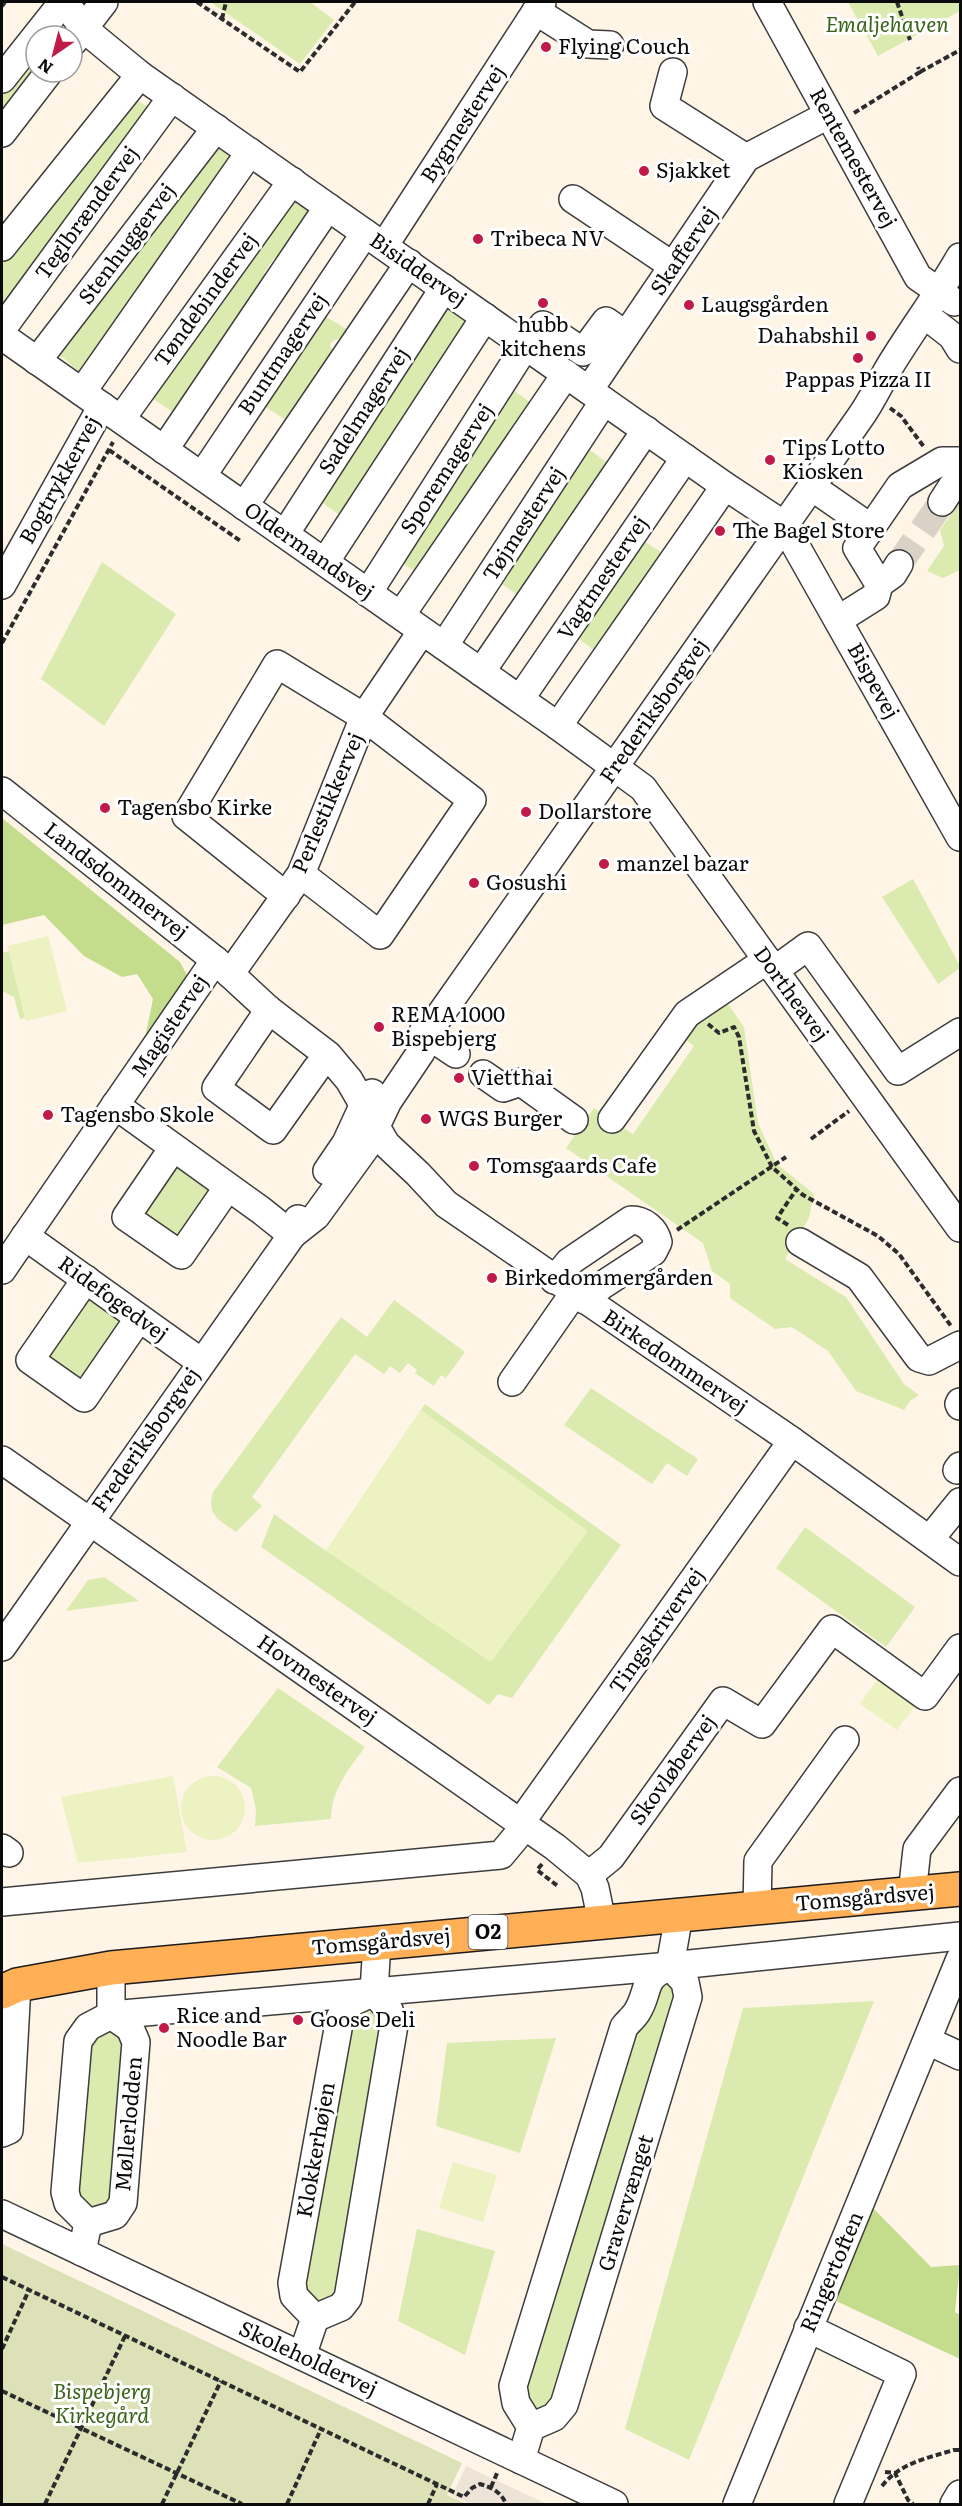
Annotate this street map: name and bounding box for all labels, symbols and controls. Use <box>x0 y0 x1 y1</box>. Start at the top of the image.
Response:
park label: Emaljehaven <box>825 7 949 38</box>
north arrow <box>24 24 84 84</box>
place label: Flying Couch <box>558 29 690 60</box>
marker: Flying Couch <box>539 40 553 54</box>
text: N <box>32 53 57 81</box>
street label: Bygmestervej <box>411 57 511 188</box>
street label: Rentemestervej <box>804 81 907 233</box>
street label: Teglbrændervej <box>26 138 144 285</box>
place label: Sjakket <box>656 153 731 184</box>
marker: Sjakket <box>637 164 651 178</box>
street label: Stenhuggervej <box>69 175 181 310</box>
street label: Skaffervej <box>641 199 723 300</box>
place label: Tribeca NV <box>490 221 605 252</box>
street label: Bisiddervej <box>364 223 474 313</box>
street label: Tøndebindervej <box>145 225 263 372</box>
marker: Tribeca NV <box>471 232 485 246</box>
street label: Buntmagervej <box>229 285 333 420</box>
place label: Laugsgården <box>701 287 829 318</box>
marker: hubb kitchens <box>536 296 550 310</box>
marker: Laugsgården <box>682 298 696 312</box>
place label: hubb kitchens <box>500 307 586 362</box>
place label: Dahabshil <box>757 318 859 349</box>
marker: Dahabshil <box>864 329 878 343</box>
street label: Sadelmagervej <box>309 340 415 480</box>
marker: Pappas Pizza II <box>851 351 865 365</box>
place label: Pappas Pizza II <box>785 362 932 393</box>
street label: Sporemagervej <box>391 396 499 539</box>
street label: Bogtrykkervej <box>10 409 106 549</box>
place label: Tips Lotto Kiosken <box>782 430 885 485</box>
marker: Tips Lotto Kiosken <box>763 453 777 467</box>
street label: Tøjmestervej <box>473 459 571 586</box>
street label: Oldermandsvej <box>239 493 382 605</box>
street label: Vagtmestervej <box>548 508 654 645</box>
place label: The Bagel Store <box>732 513 885 544</box>
marker: The Bagel Store <box>713 524 727 538</box>
street label: Frederiksborgvej <box>590 631 714 789</box>
street label: Bispevej <box>841 636 909 724</box>
street label: Perlestikkervej <box>282 727 369 877</box>
place label: Tagensbo Kirke <box>117 790 272 821</box>
place label: Dollarstore <box>538 794 652 825</box>
marker: Tagensbo Kirke <box>98 801 112 815</box>
marker: Dollarstore <box>519 805 533 819</box>
street label: Landsdommervej <box>39 813 196 945</box>
place label: manzel bazar <box>616 846 749 877</box>
marker: manzel bazar <box>597 857 611 871</box>
place label: Gosushi <box>486 865 567 896</box>
marker: Gosushi <box>467 876 481 890</box>
street label: Dortheavej <box>748 939 838 1047</box>
street label: Magistervej <box>122 967 214 1082</box>
place label: REMA 1000 Bispebjerg <box>391 997 505 1052</box>
marker: REMA 1000 Bispebjerg <box>372 1020 386 1034</box>
place label: Vietthai <box>471 1060 553 1091</box>
marker: Vietthai <box>452 1071 466 1085</box>
place label: Tagensbo Skole <box>60 1097 214 1128</box>
place label: WGS Burger <box>438 1101 562 1132</box>
marker: Tagensbo Skole <box>41 1108 55 1122</box>
marker: WGS Burger <box>419 1112 433 1126</box>
place label: Tomsgaards Cafe <box>486 1148 657 1179</box>
marker: Tomsgaards Cafe <box>467 1159 481 1173</box>
street label: Ridefogedvej <box>53 1246 176 1348</box>
place label: Birkedommergården <box>504 1260 713 1291</box>
marker: Birkedommergården <box>485 1271 499 1285</box>
street label: Birkedommervej <box>598 1300 755 1420</box>
street label: Frederiksborgvej <box>82 1360 206 1518</box>
street label: Tingskrivervej <box>600 1560 710 1699</box>
street label: Hovmestervej <box>252 1625 385 1731</box>
street label: Skovløbervej <box>620 1707 722 1830</box>
street label: Tomsgårdsvej <box>794 1874 936 1917</box>
road number: O2 <box>468 1915 508 1949</box>
street label: Tomsgårdsvej <box>310 1918 452 1961</box>
place label: Rice and Noodle Bar <box>176 1998 287 2053</box>
place label: Goose Deli <box>310 2002 415 2033</box>
marker: Goose Deli <box>291 2013 305 2027</box>
marker: Rice and Noodle Bar <box>157 2021 171 2035</box>
street label: Møllerlodden <box>105 2055 148 2193</box>
street label: Klokkerhøjen <box>286 2079 341 2220</box>
street label: Gravervænget <box>588 2129 659 2275</box>
street label: Ringertoften <box>790 2206 869 2336</box>
street label: Skoleholdervej <box>235 2311 383 2402</box>
park label: Bispebjerg Kirkegård <box>53 2374 151 2429</box>

